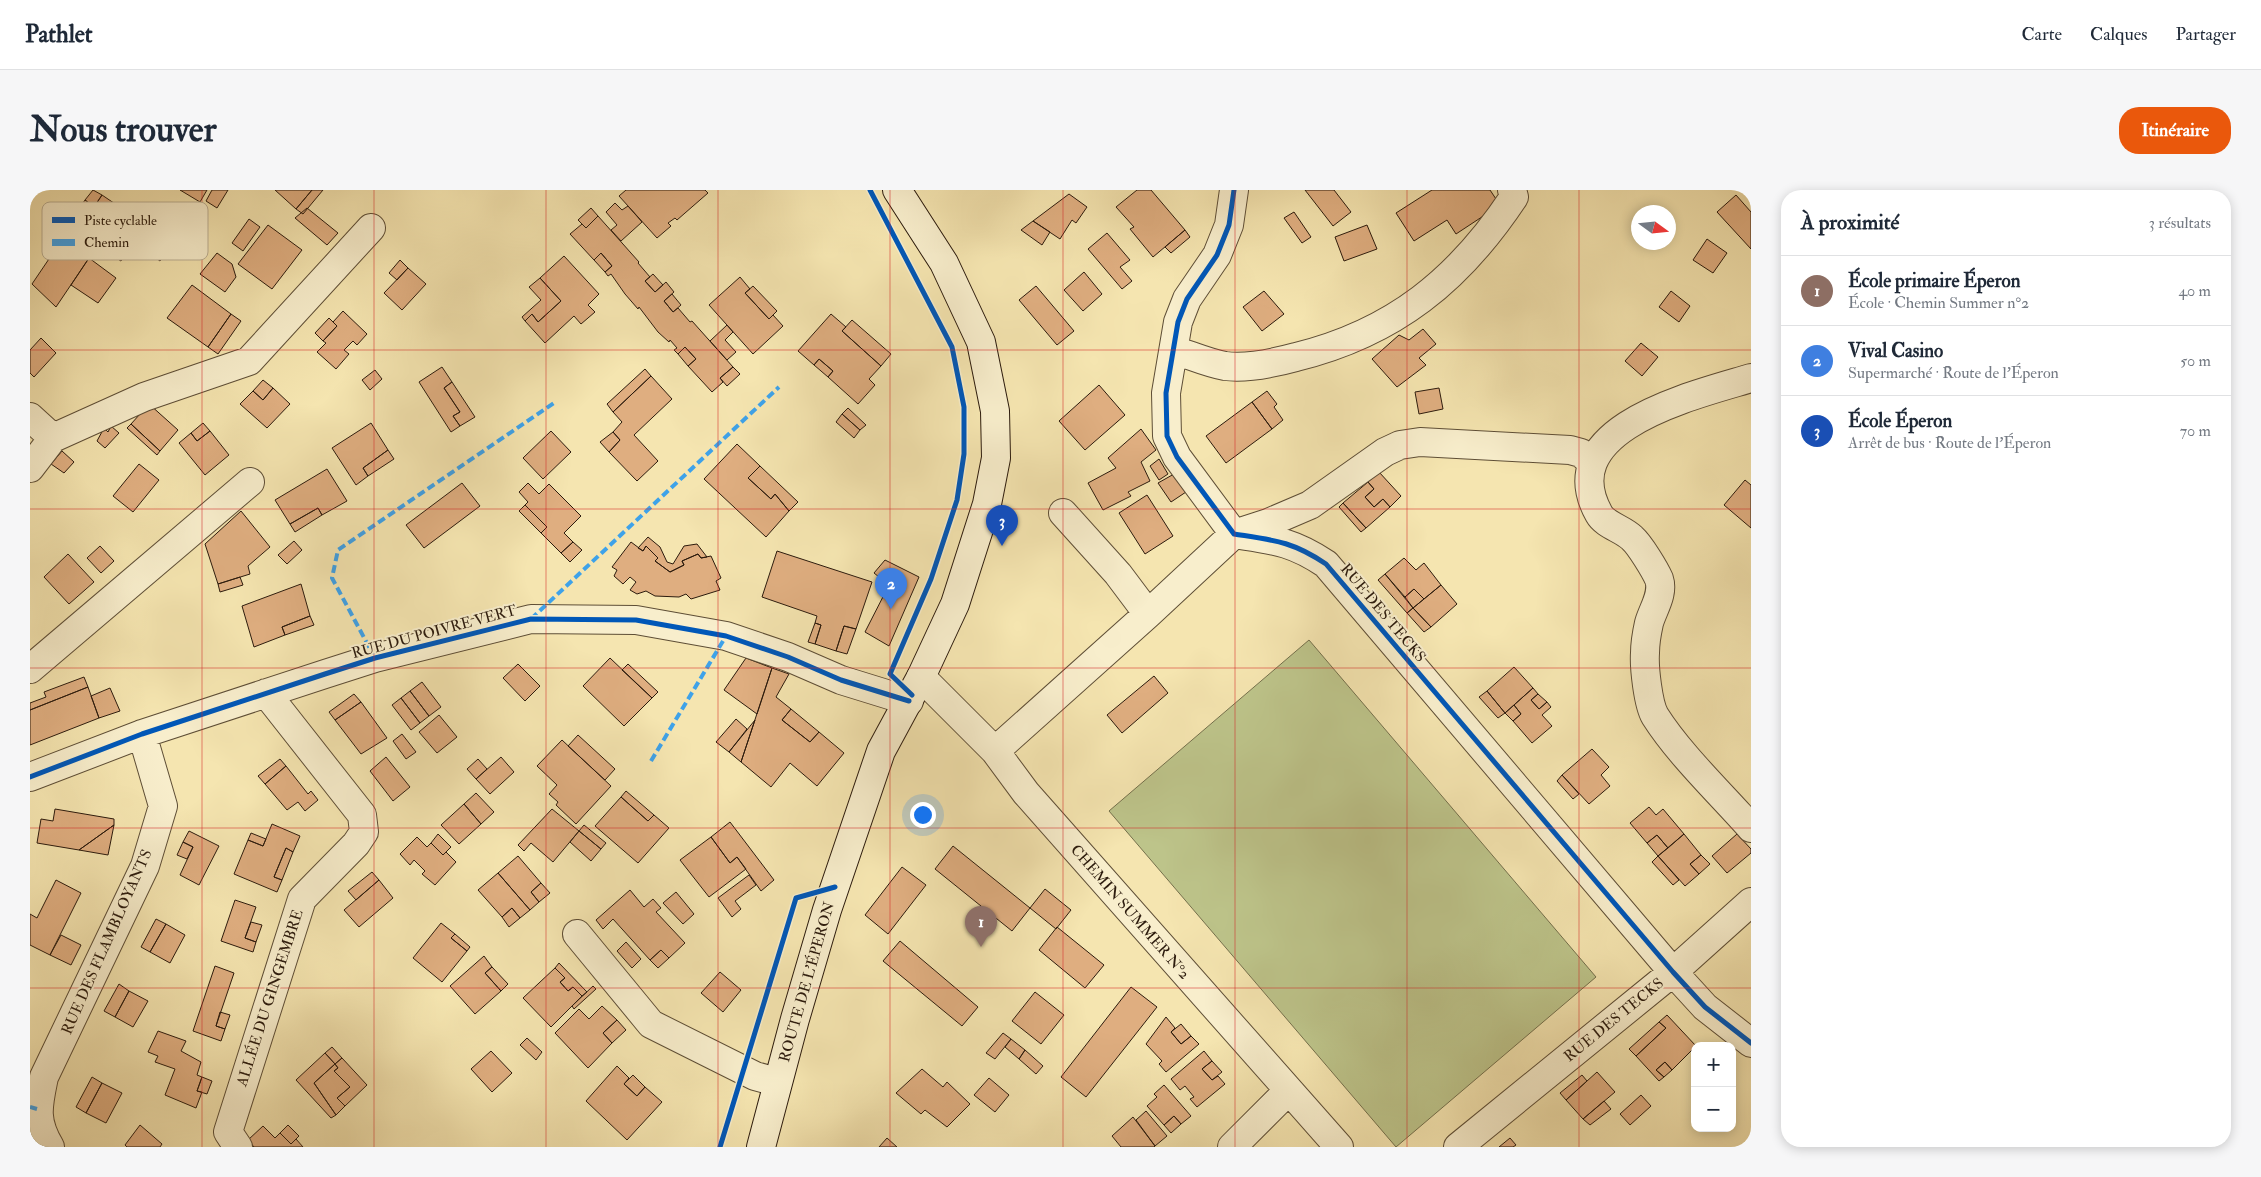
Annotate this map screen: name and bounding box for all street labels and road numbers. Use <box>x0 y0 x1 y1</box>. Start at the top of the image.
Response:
street label: RUE DES TECKS <box>1336 560 1430 666</box>
street label: RUE DU POIVRE VERT <box>350 601 518 663</box>
street label: CHEMIN SUMMER N°2 <box>1066 841 1194 984</box>
street label: RUE DES FLAMBLOYANTS <box>58 847 156 1037</box>
street label: ROUTE DE L'ÉPERON <box>773 899 839 1064</box>
street label: ALLÉE DU GINGEMBRE <box>230 906 308 1090</box>
street label: RUE DES TECKS <box>1560 974 1668 1066</box>

